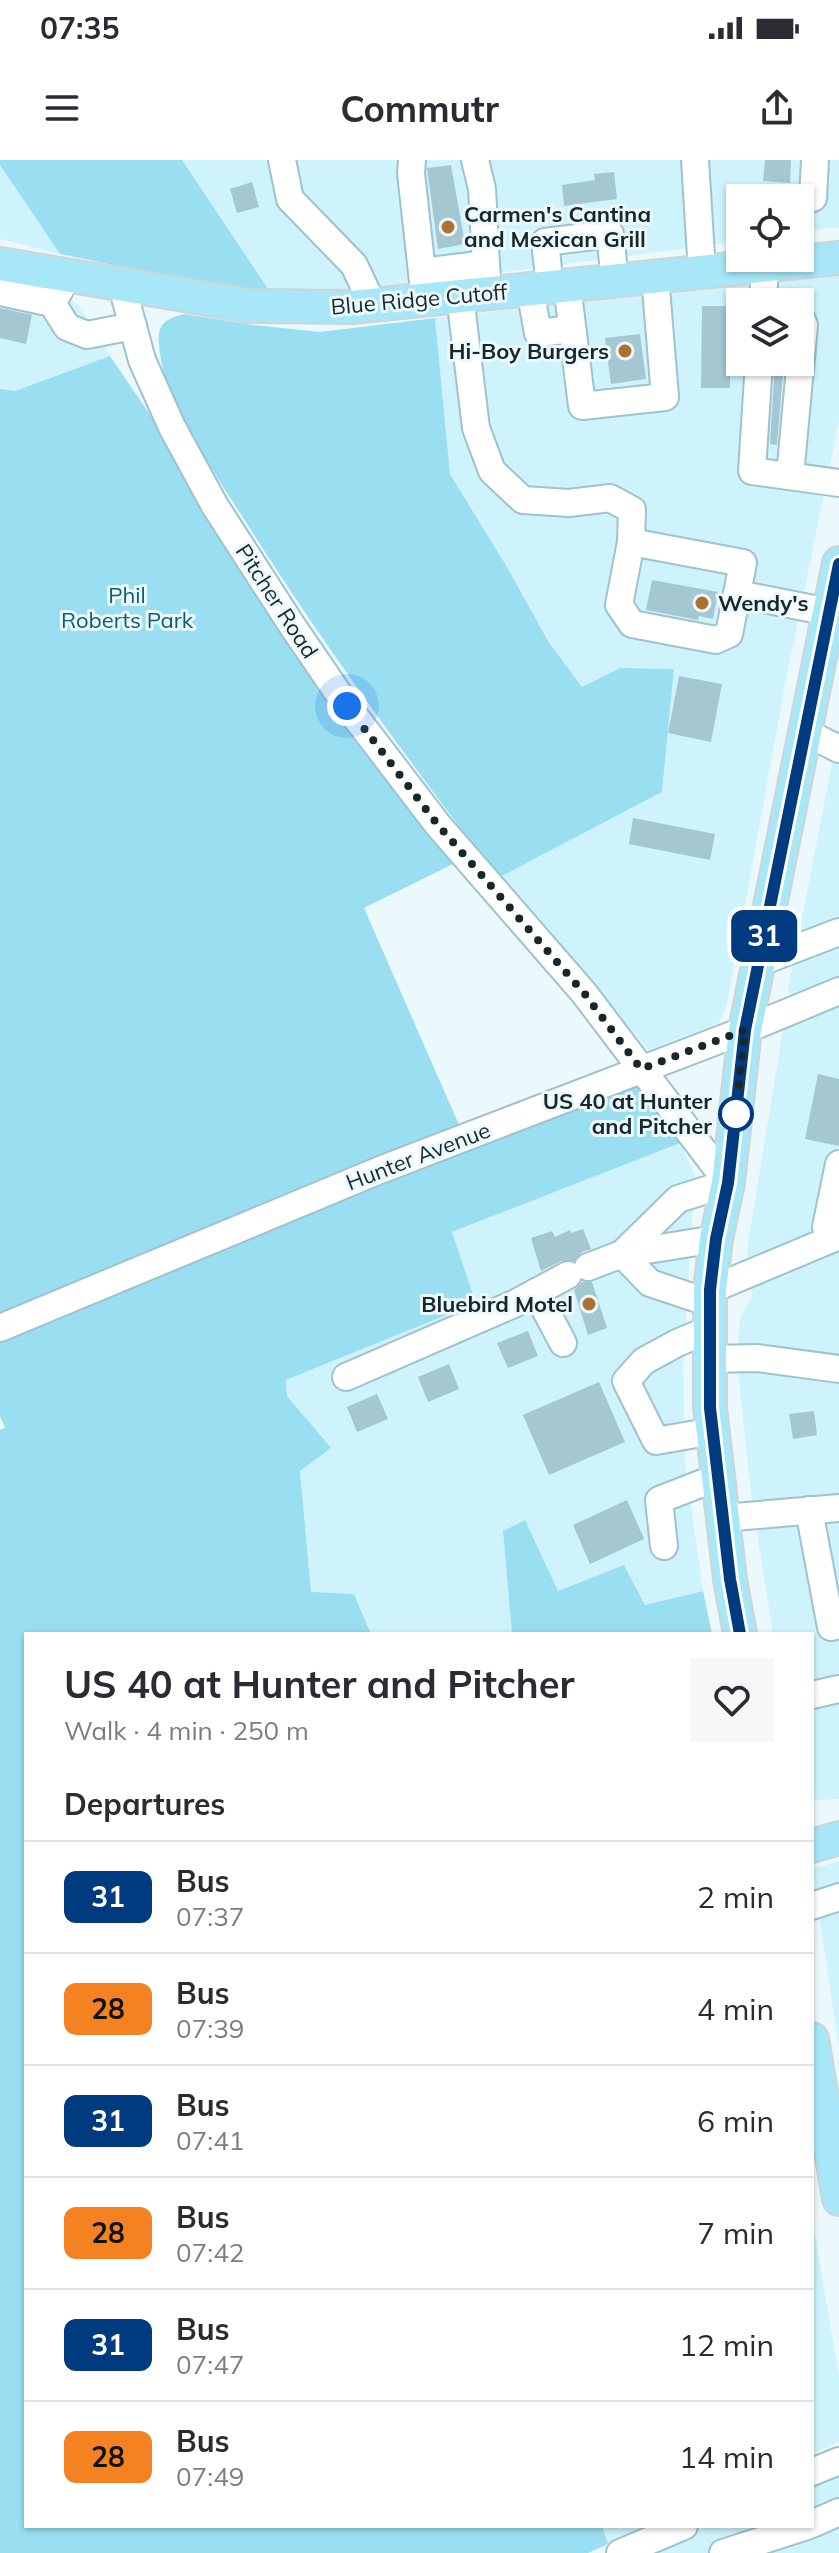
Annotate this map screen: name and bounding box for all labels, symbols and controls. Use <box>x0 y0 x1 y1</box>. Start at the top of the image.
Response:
text: 07:35 <box>40 9 119 47</box>
icon: menu <box>40 86 84 130</box>
text: Commutr <box>340 86 499 131</box>
icon: share <box>755 86 799 130</box>
map controls <box>726 184 814 376</box>
button: locate <box>726 184 814 272</box>
place label: Carmen's Cantina and Mexican Grill <box>464 200 651 253</box>
marker: Carmen's Cantina and Mexican Grill <box>439 218 457 236</box>
street label: Blue Ridge Cutoff <box>329 277 509 321</box>
button: layers <box>726 288 814 376</box>
place label: Hi-Boy Burgers <box>449 337 609 365</box>
marker: Hi-Boy Burgers <box>616 342 634 360</box>
street label: Pitcher Road <box>230 539 324 663</box>
park label: Phil Roberts Park <box>61 581 194 634</box>
place label: Wendy's <box>718 589 809 617</box>
marker: Wendy's <box>693 594 711 612</box>
your location <box>327 686 367 726</box>
line badge: 31 <box>728 910 800 962</box>
text: 31 <box>747 918 781 953</box>
place label: US 40 at Hunter and Pitcher <box>543 1087 712 1140</box>
marker: US 40 at Hunter and Pitcher <box>719 1097 753 1131</box>
street label: Hunter Avenue <box>342 1116 494 1196</box>
place label: Bluebird Motel <box>421 1290 573 1318</box>
marker: Bluebird Motel <box>580 1295 598 1313</box>
button: heart <box>690 1658 774 1742</box>
text: US 40 at Hunter and Pitcher <box>64 1660 575 1708</box>
text: Walk · 4 min · 250 m <box>64 1714 309 1747</box>
text: Departures <box>64 1785 225 1823</box>
text: Bus <box>176 1862 230 1900</box>
text: 2 min <box>697 1878 774 1916</box>
text: 31 <box>91 1879 125 1914</box>
text: 07:37 <box>176 1900 244 1933</box>
text: Bus <box>176 1974 230 2012</box>
text: 4 min <box>697 1990 774 2028</box>
text: 28 <box>91 1991 125 2026</box>
text: 07:39 <box>176 2012 244 2045</box>
text: Bus <box>176 2086 230 2124</box>
text: 6 min <box>697 2102 774 2140</box>
text: 31 <box>91 2103 125 2138</box>
text: 07:41 <box>176 2124 244 2157</box>
text: Bus <box>176 2198 230 2236</box>
text: 7 min <box>697 2214 774 2252</box>
text: 28 <box>91 2215 125 2250</box>
text: 07:42 <box>176 2236 244 2269</box>
text: Bus <box>176 2310 230 2348</box>
text: 12 min <box>679 2326 774 2364</box>
text: 31 <box>91 2327 125 2362</box>
text: 07:47 <box>176 2348 244 2381</box>
text: Bus <box>176 2422 230 2460</box>
text: 14 min <box>679 2438 774 2476</box>
text: 28 <box>91 2439 125 2474</box>
text: 07:49 <box>176 2460 244 2493</box>

